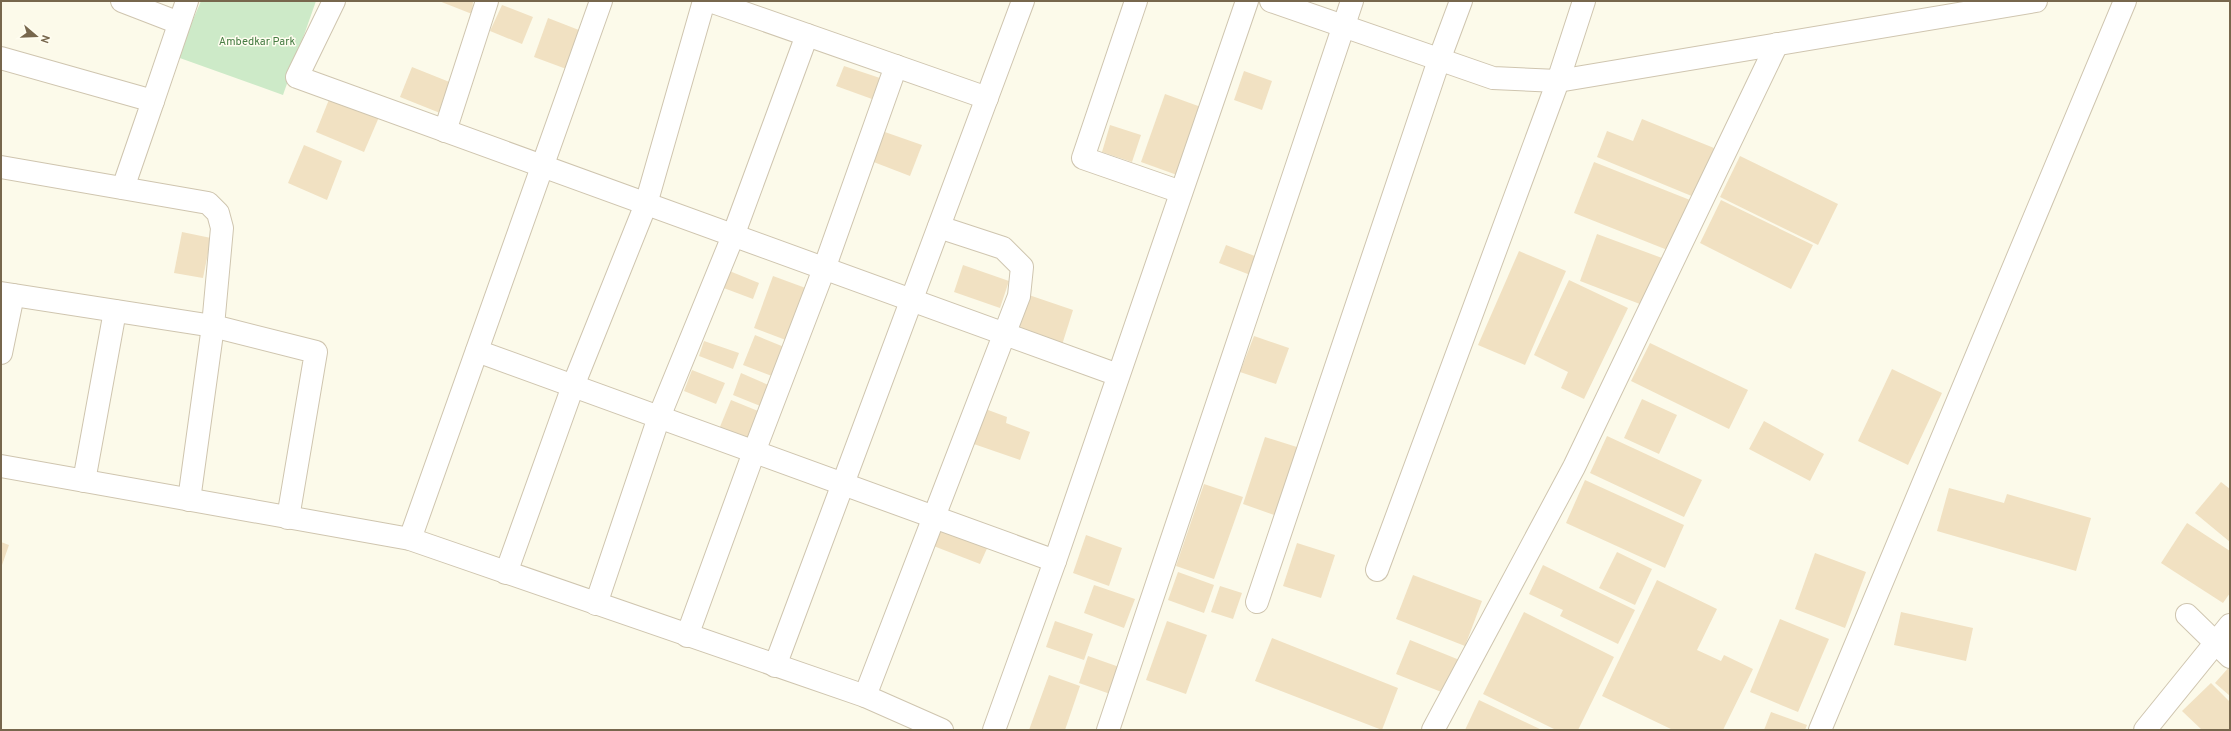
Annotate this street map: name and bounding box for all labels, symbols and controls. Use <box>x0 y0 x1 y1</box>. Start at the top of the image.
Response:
north arrow <box>16 16 56 56</box>
text: N <box>37 33 52 45</box>
park label: Ambedkar Park <box>219 35 295 49</box>

